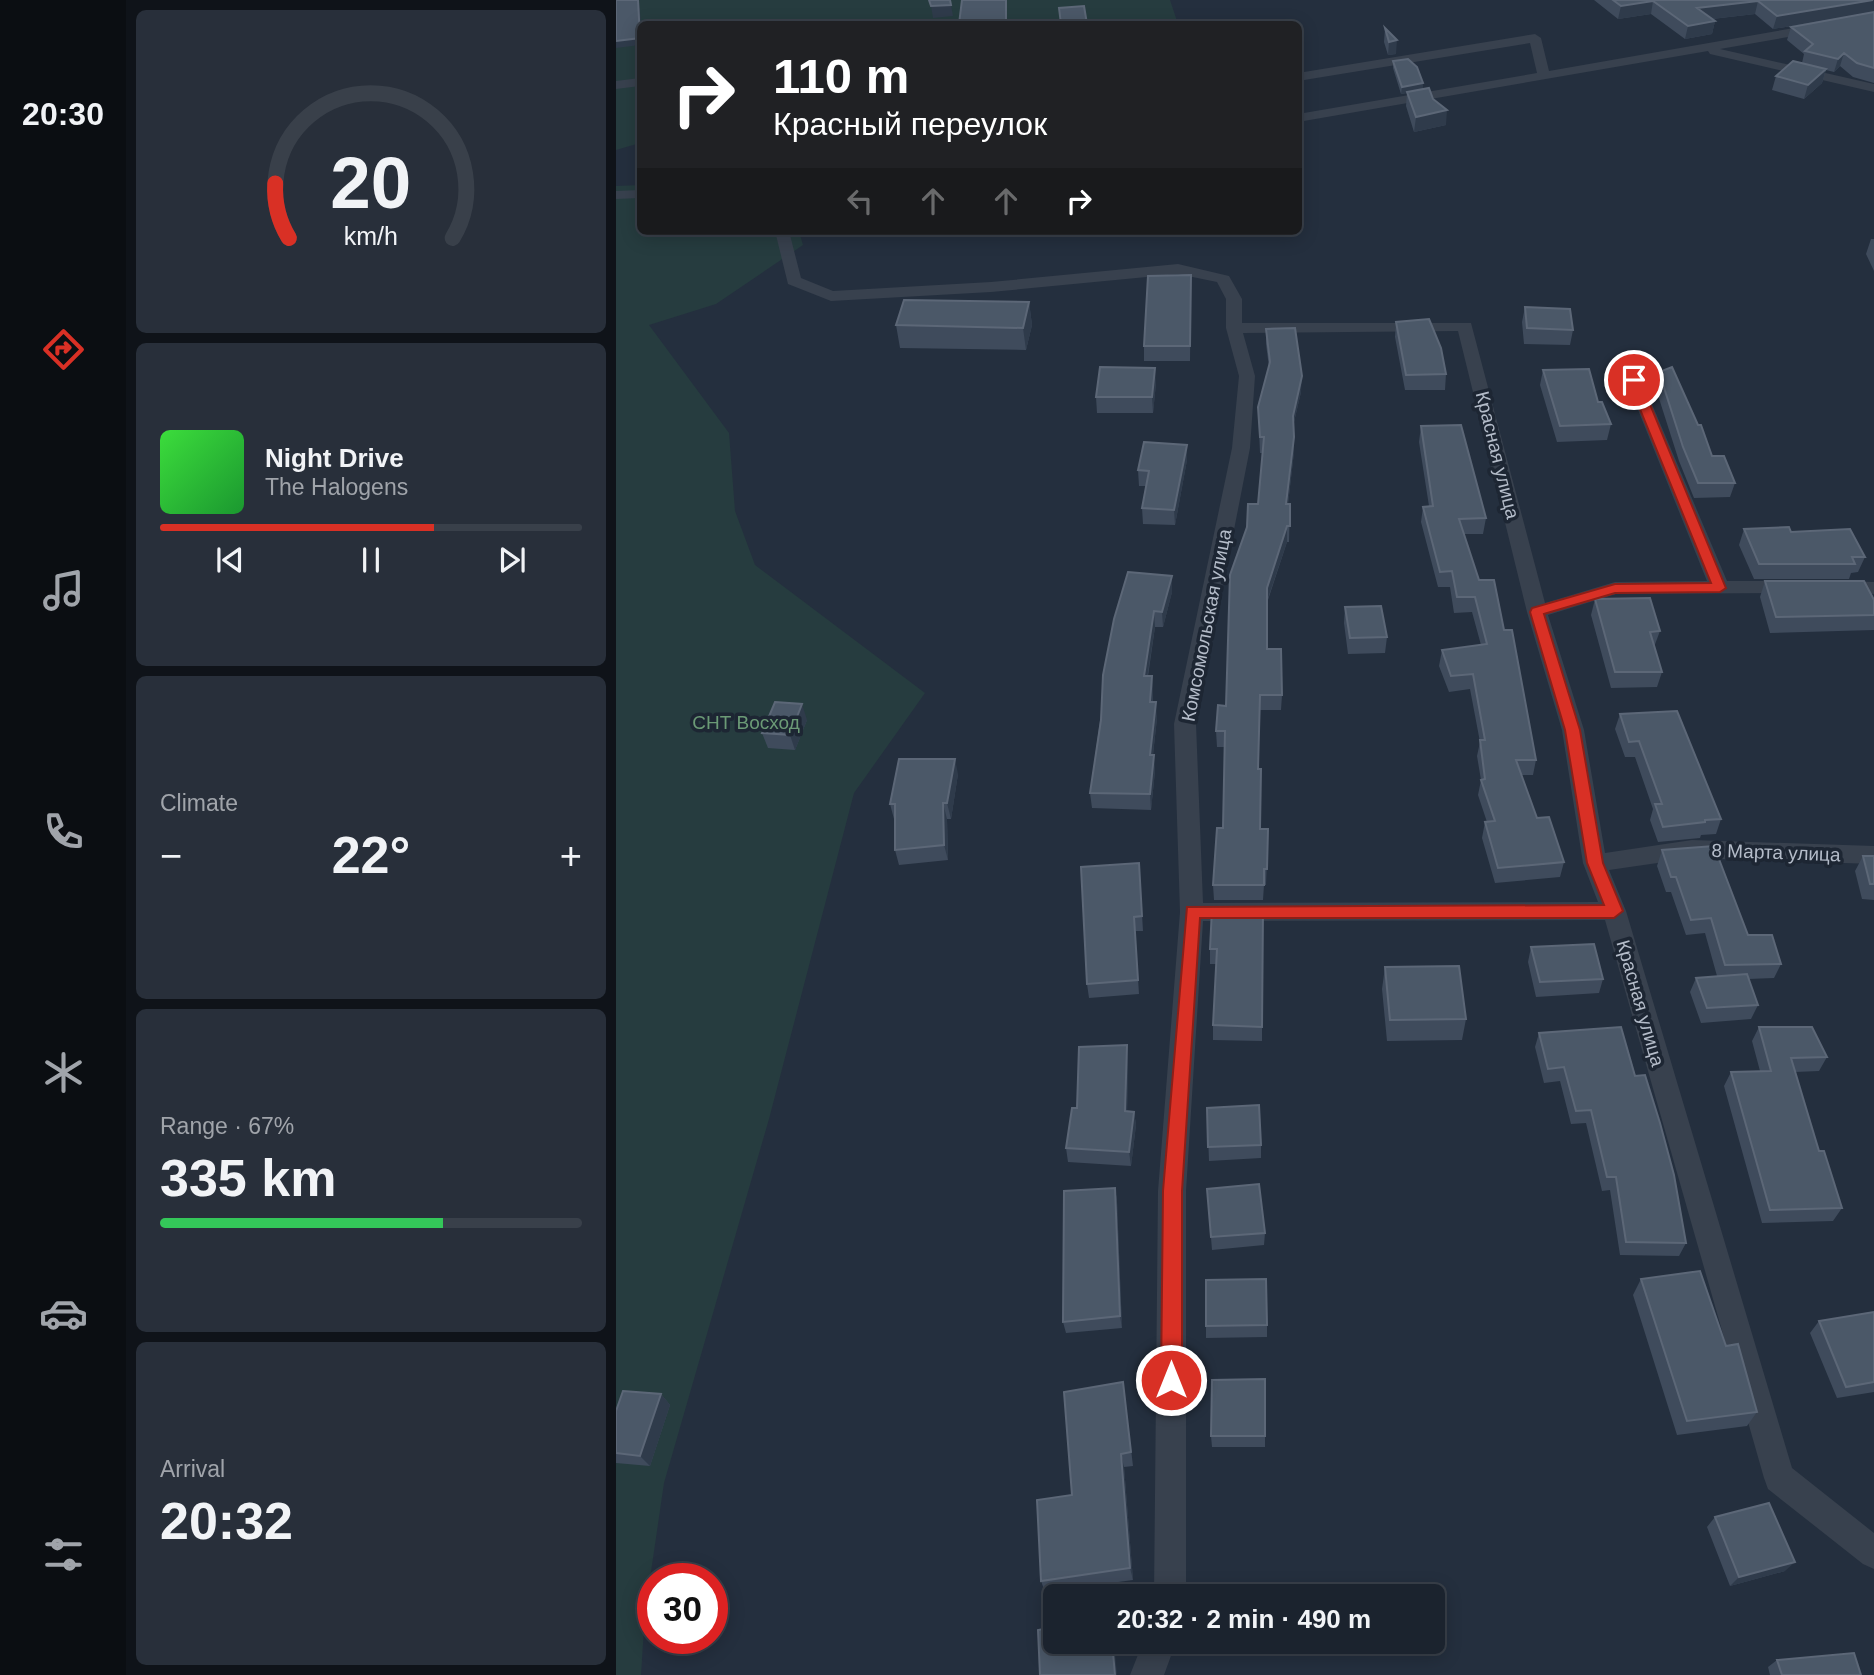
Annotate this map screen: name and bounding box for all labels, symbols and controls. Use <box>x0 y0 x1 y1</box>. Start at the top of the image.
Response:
icon: right <box>658 49 749 140</box>
text: 110 m <box>773 49 909 103</box>
text: 20:30 <box>22 96 104 132</box>
text: Красный переулок <box>773 106 1047 142</box>
text: 20 <box>331 142 411 223</box>
icon: left <box>841 182 879 220</box>
icon: ahead <box>914 182 952 220</box>
icon: ahead <box>987 182 1025 220</box>
icon: right <box>1060 182 1098 220</box>
text: km/h <box>344 221 398 249</box>
icon: directions <box>39 325 88 374</box>
pin <box>1604 350 1664 410</box>
icon: arrive <box>1615 361 1653 399</box>
street label: Красная улица <box>1472 389 1524 521</box>
text: Night Drive <box>265 443 404 473</box>
text: The Halogens <box>265 474 408 500</box>
street label: Комсомольская улица <box>1178 527 1236 723</box>
icon: previous <box>211 541 249 579</box>
icon: pause <box>352 541 390 579</box>
icon: next <box>493 541 531 579</box>
icon: music <box>39 566 88 615</box>
park label: СНТ Восход <box>692 712 800 733</box>
text: Climate <box>160 790 238 816</box>
icon: phone <box>39 807 88 856</box>
text: 22° <box>332 826 410 884</box>
text: − <box>160 835 182 877</box>
text: + <box>560 835 582 877</box>
street label: 8 Марта улица <box>1711 840 1841 865</box>
street label: Красная улица <box>1612 937 1669 1069</box>
icon: climate <box>39 1048 88 1097</box>
text: Range · 67% <box>160 1113 294 1139</box>
text: 335 km <box>160 1149 336 1207</box>
icon: car <box>39 1289 88 1338</box>
position arrow <box>1134 1343 1208 1417</box>
text: Arrival <box>160 1456 225 1482</box>
text: 20:32 <box>160 1492 293 1550</box>
icon: filters <box>39 1530 88 1579</box>
speed limit sign: 30 <box>637 1563 728 1654</box>
text: 20:32 · 2 min · 490 m <box>1117 1604 1371 1634</box>

